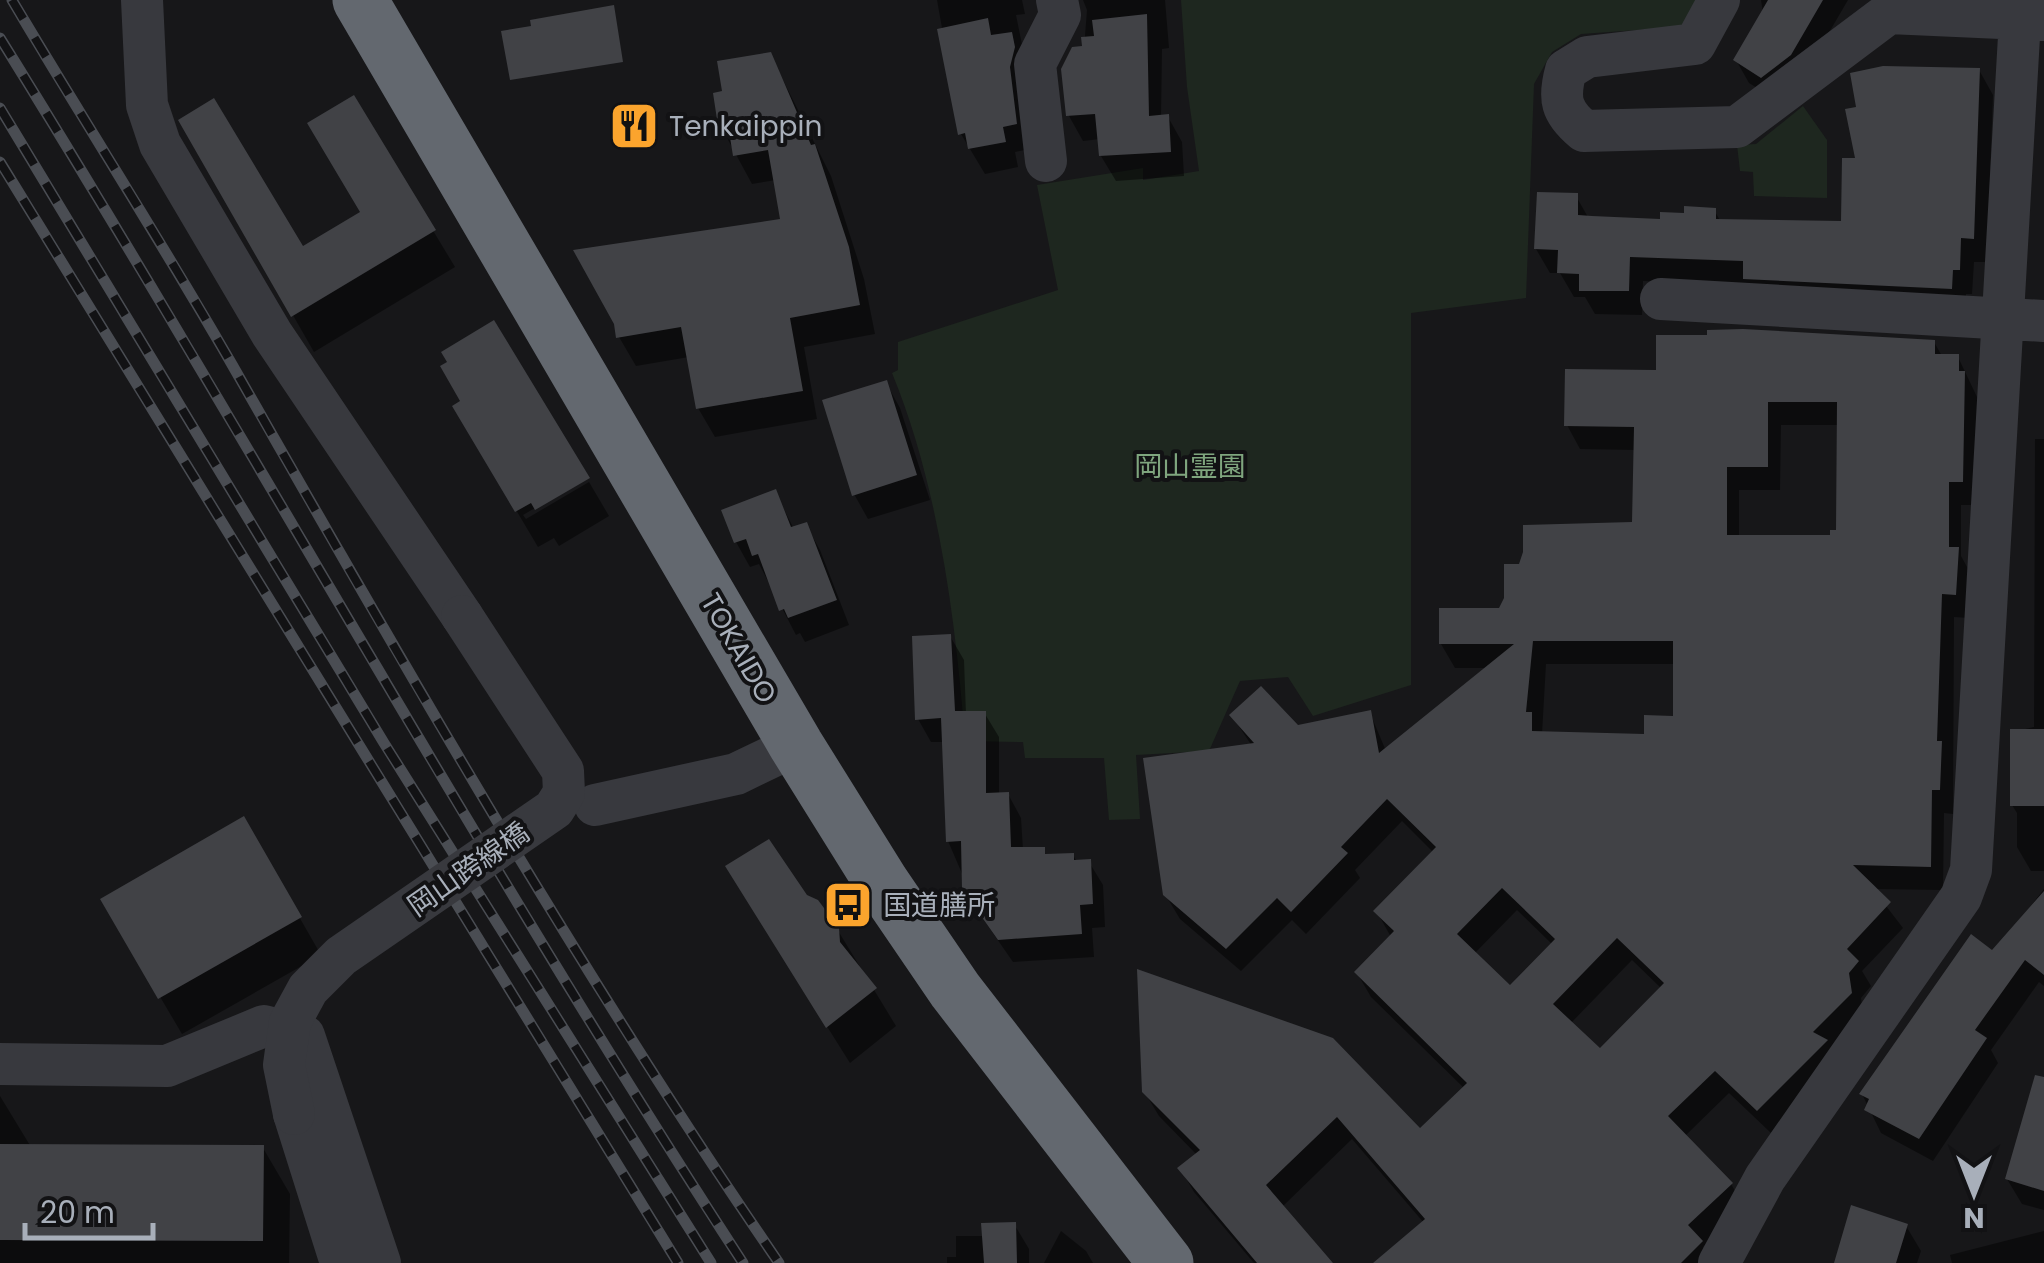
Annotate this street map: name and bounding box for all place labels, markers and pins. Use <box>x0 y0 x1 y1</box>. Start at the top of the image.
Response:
restaurant icon: Tenkaippin <box>608 100 660 152</box>
place label: Tenkaippin <box>669 107 822 146</box>
bus stop icon: 国道膳所 <box>822 879 874 931</box>
place label: 国道膳所 <box>883 886 995 925</box>

